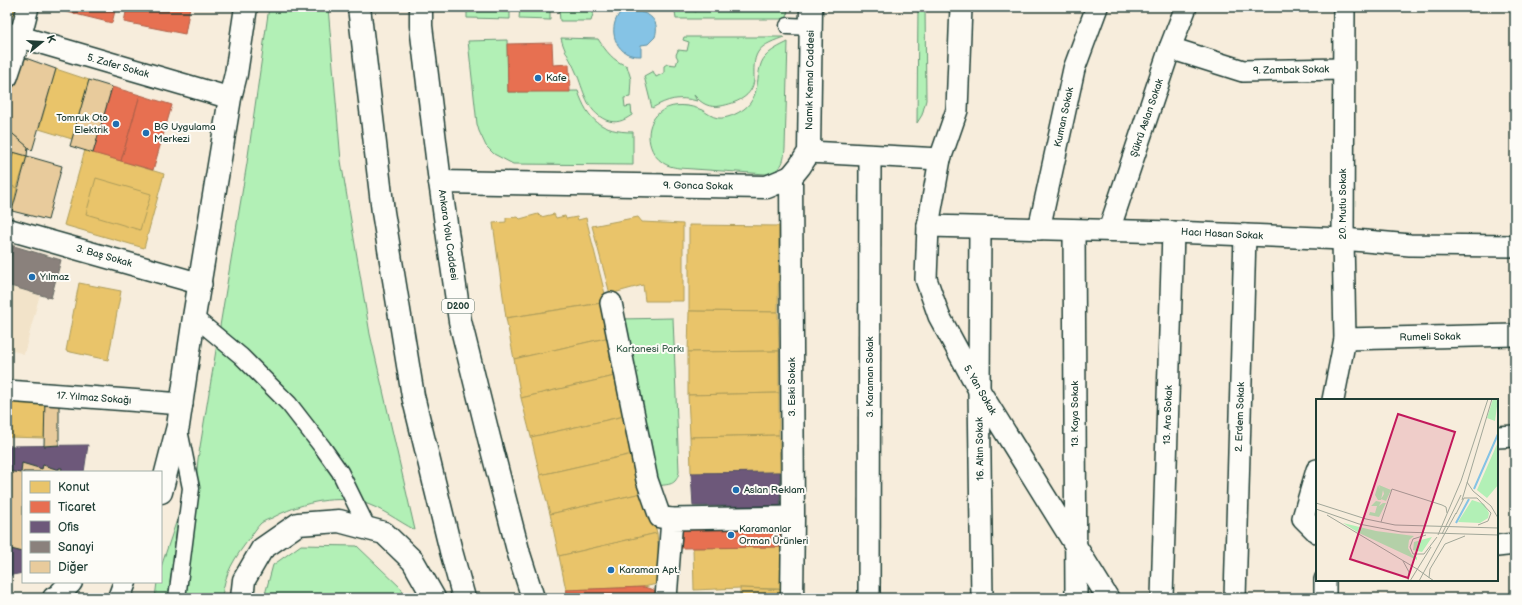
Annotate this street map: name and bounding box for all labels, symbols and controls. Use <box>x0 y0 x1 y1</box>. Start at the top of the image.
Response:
north arrow <box>22 22 62 62</box>
street label: Namık Kemal Caddesi <box>803 30 817 130</box>
text: K <box>44 33 59 45</box>
street label: 5. Zafer Sokak <box>86 51 150 81</box>
street label: 9. Zambak Sokak <box>1253 63 1329 77</box>
place label: Kafe <box>546 72 567 84</box>
marker: Kafe <box>533 73 543 83</box>
street label: Şükrü Aslan Sokak <box>1128 77 1166 159</box>
street label: Kuman Sokak <box>1052 86 1076 148</box>
place label: Tomruk Oto Elektrik <box>56 112 108 136</box>
marker: Tomruk Oto Elektrik <box>111 119 121 129</box>
place label: BG Uygulama Merkezi <box>154 121 216 145</box>
marker: BG Uygulama Merkezi <box>141 128 151 138</box>
street label: 20. Mutlu Sokak <box>1337 168 1349 240</box>
street label: 9. Gonca Sokak <box>663 179 733 193</box>
street label: Ankara Yolu Caddesi <box>436 189 460 281</box>
street label: Hacı Hasan Sokak <box>1181 226 1263 242</box>
street label: 3. Baş Sokak <box>75 242 134 270</box>
place label: Yılmaz <box>39 271 69 283</box>
marker: Yılmaz <box>27 272 37 282</box>
road number: D200 <box>442 299 474 313</box>
street label: Rumeli Sokak <box>1399 330 1461 344</box>
street label: 3. Karaman Sokak <box>864 336 876 417</box>
park label: Kartanesi Parkı <box>616 343 684 355</box>
street label: 3. Eski Sokak <box>786 357 798 417</box>
street label: 5. Yan Sokak <box>961 363 999 417</box>
street label: 13. Kaya Sokak <box>1069 381 1081 447</box>
street label: 2. Erdem Sokak <box>1233 382 1247 452</box>
street label: 13. Ara Sokak <box>1161 385 1175 445</box>
street label: 17. Yılmaz Sokağı <box>56 389 132 407</box>
inset map <box>1316 399 1498 581</box>
street label: 16. Altın Sokak <box>973 417 987 481</box>
legend <box>22 471 162 583</box>
text: Konut <box>58 480 90 495</box>
place label: Aslan Reklam <box>744 484 805 496</box>
marker: Aslan Reklam <box>731 485 741 495</box>
text: Ticaret <box>58 500 96 515</box>
text: Ofis <box>58 520 79 535</box>
place label: Karamanlar Orman Ürünleri <box>739 523 808 547</box>
marker: Karamanlar Orman Ürünleri <box>726 530 736 540</box>
text: Sanayi <box>58 540 94 555</box>
text: Diğer <box>58 560 89 575</box>
place label: Karaman Apt. <box>619 564 679 576</box>
marker: Karaman Apt. <box>606 565 616 575</box>

